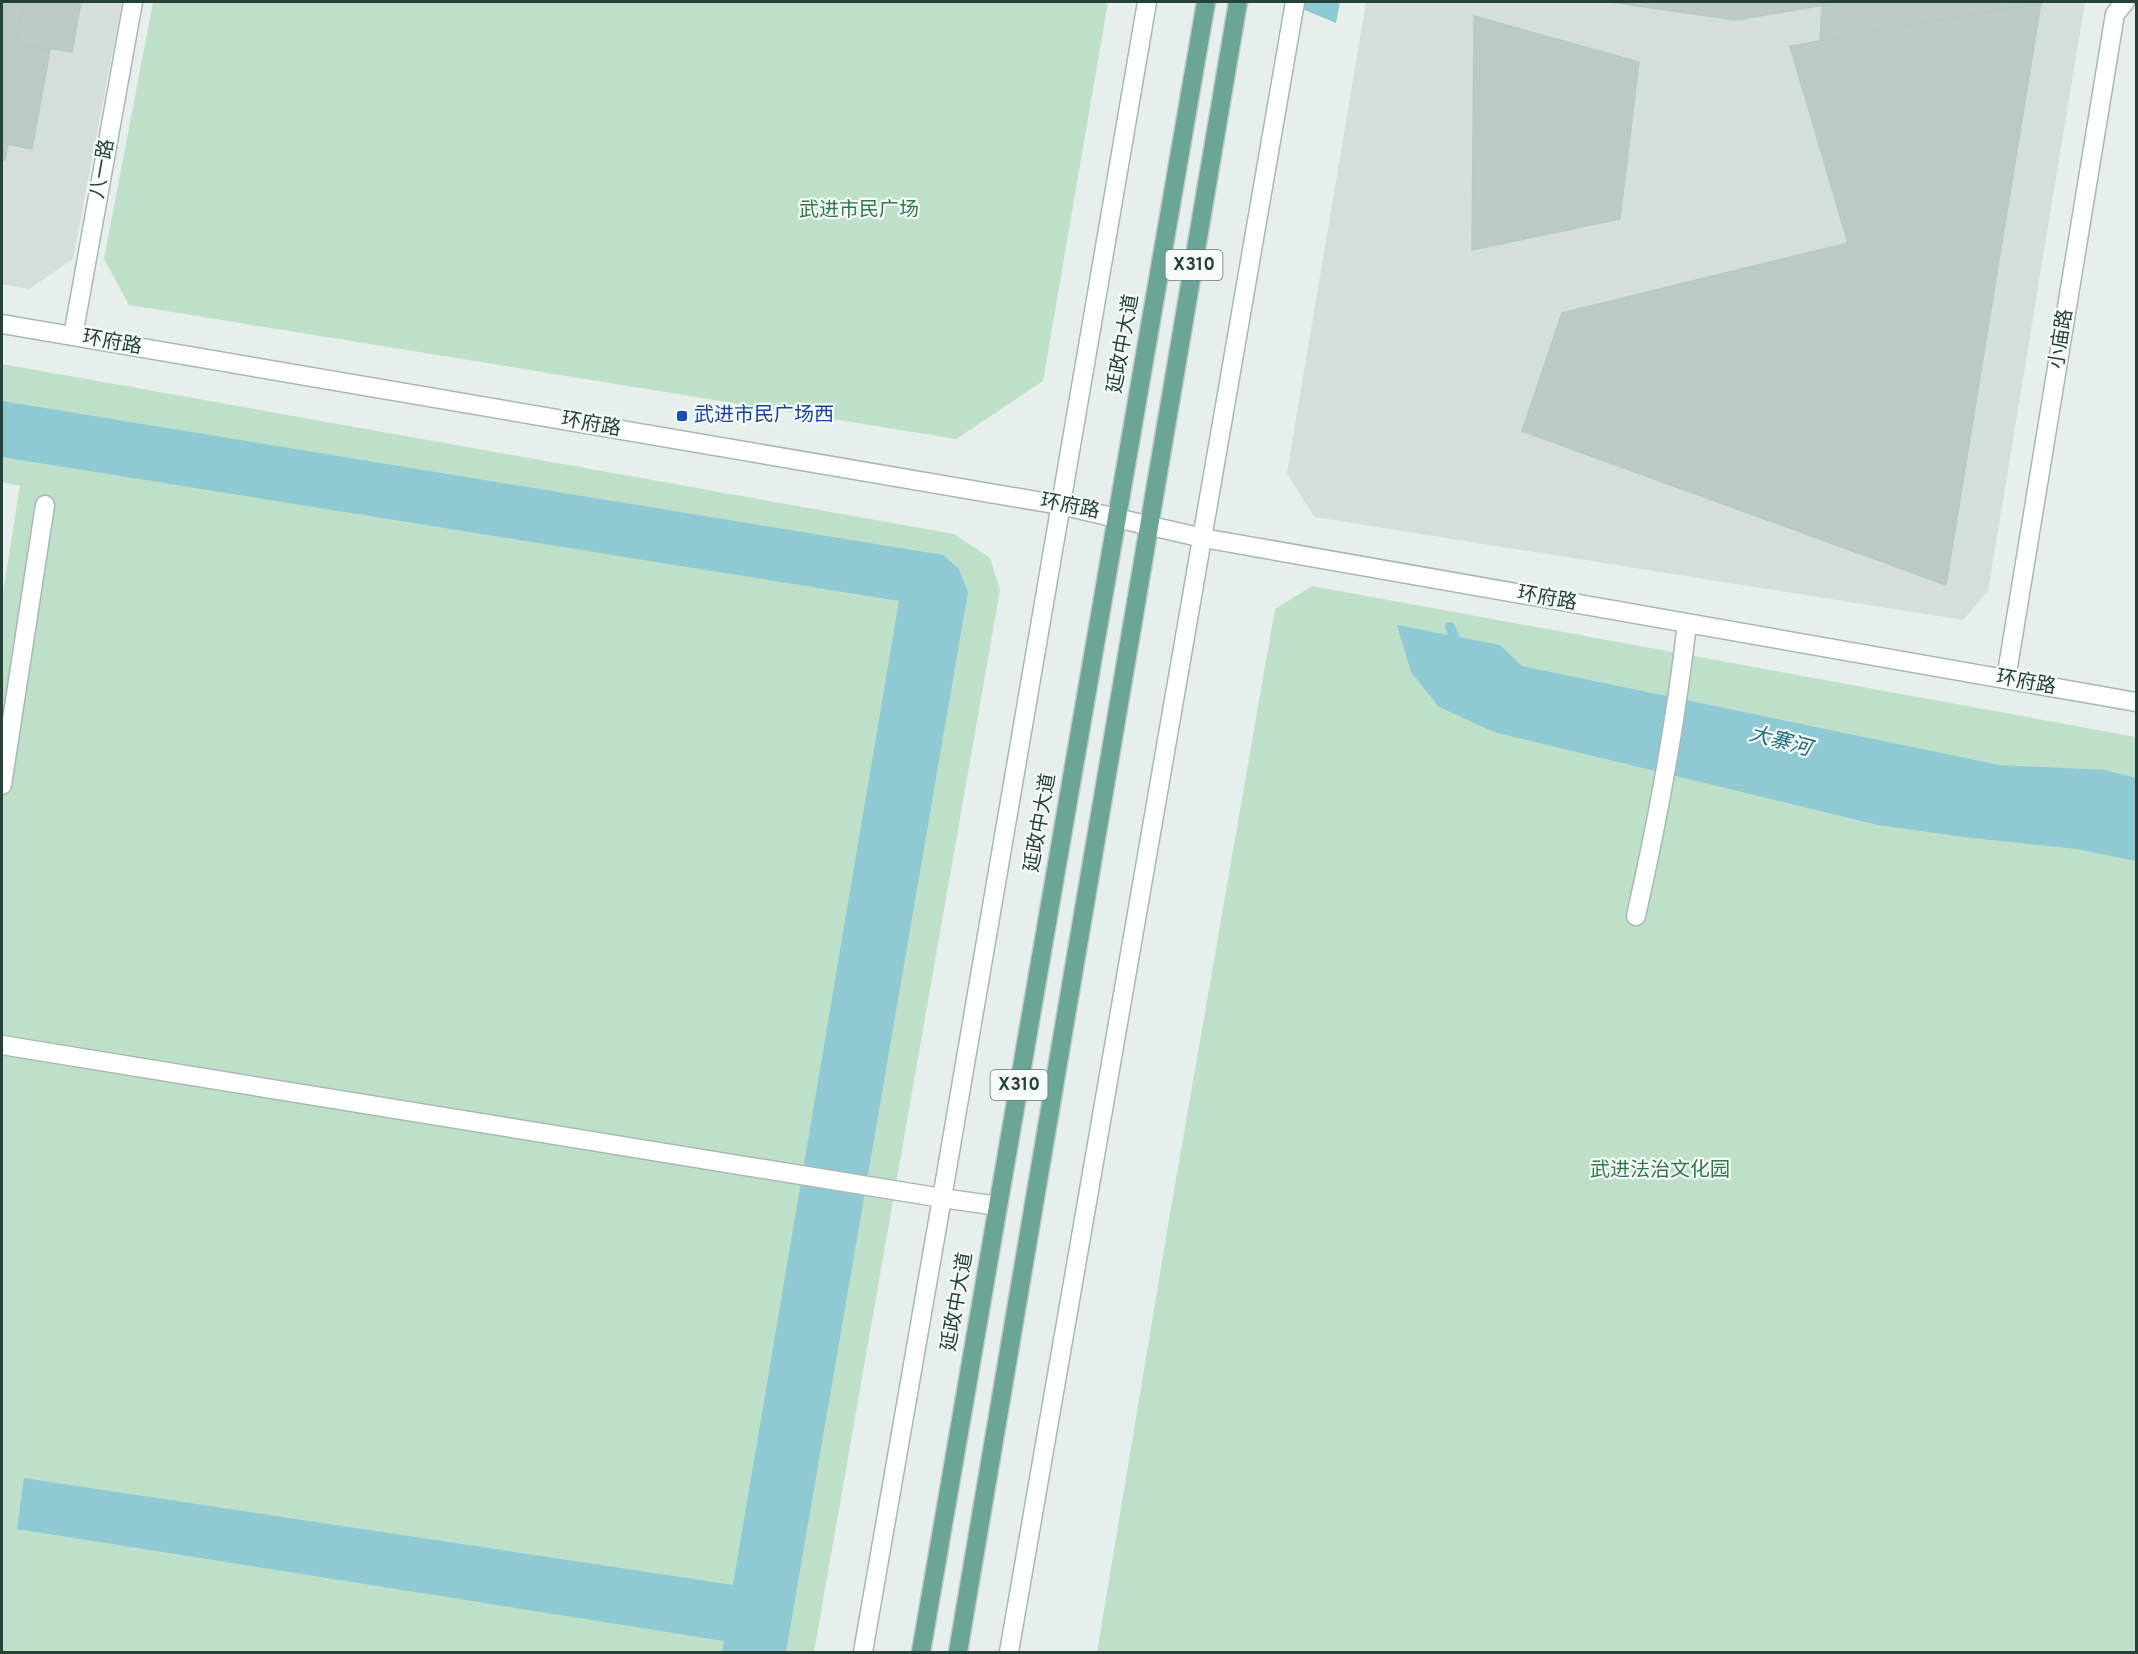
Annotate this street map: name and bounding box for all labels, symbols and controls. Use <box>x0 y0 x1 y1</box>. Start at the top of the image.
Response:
street label: 八一路 <box>85 137 121 201</box>
park label: 武进市民广场 <box>799 198 919 224</box>
road number: X310 <box>1166 250 1222 280</box>
street label: 延政中大道 <box>1103 293 1145 395</box>
street label: 小庙路 <box>2044 307 2080 371</box>
street label: 环府路 <box>80 325 144 361</box>
place label: 武进市民广场西 <box>694 403 834 429</box>
street label: 环府路 <box>559 407 623 443</box>
marker: 武进市民广场西 <box>675 409 689 423</box>
street label: 环府路 <box>1038 489 1102 525</box>
street label: 环府路 <box>1515 581 1579 617</box>
street label: 环府路 <box>1994 665 2058 701</box>
water label: 大寨河 <box>1746 721 1818 764</box>
street label: 延政中大道 <box>1020 772 1062 874</box>
road number: X310 <box>990 1070 1048 1100</box>
park label: 武进法治文化园 <box>1590 1158 1730 1184</box>
street label: 延政中大道 <box>937 1251 979 1353</box>

